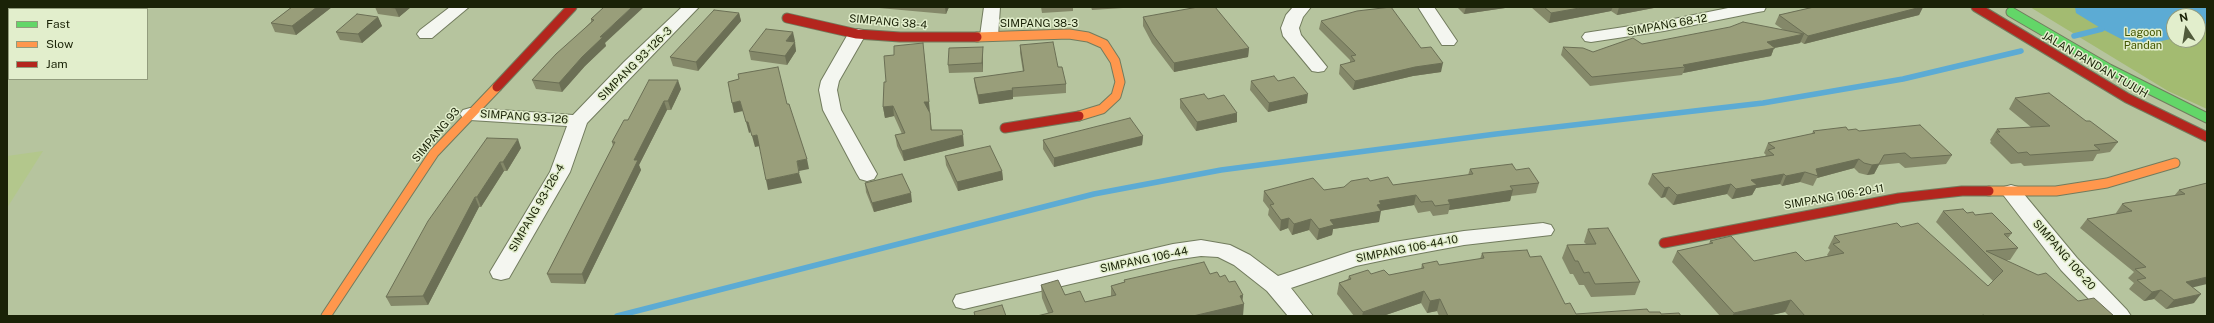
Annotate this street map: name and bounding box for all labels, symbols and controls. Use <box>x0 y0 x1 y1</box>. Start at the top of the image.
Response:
legend <box>8 8 148 80</box>
north arrow <box>2166 8 2206 48</box>
text: N <box>2178 10 2189 24</box>
street label: SIMPANG 68-12 <box>1626 11 1708 39</box>
street label: SIMPANG 38-4 <box>848 12 928 32</box>
text: Fast <box>46 17 70 31</box>
street label: SIMPANG 38-3 <box>1000 17 1078 31</box>
street label: SIMPANG 93-126-3 <box>595 24 675 104</box>
park label: Lagoon Pandan <box>2124 26 2162 52</box>
street label: JALAN PANDAN TUJUH <box>2040 29 2150 101</box>
text: Slow <box>46 37 73 51</box>
text: Jam <box>46 57 68 71</box>
street label: SIMPANG 93 <box>409 105 463 165</box>
street label: SIMPANG 93-126 <box>479 107 569 127</box>
street label: SIMPANG 93-126-4 <box>506 162 568 254</box>
street label: SIMPANG 106-20-11 <box>1783 182 1885 212</box>
street label: SIMPANG 106-20 <box>2030 217 2098 293</box>
street label: SIMPANG 106-44-10 <box>1355 233 1459 265</box>
street label: SIMPANG 106-44 <box>1099 244 1189 276</box>

